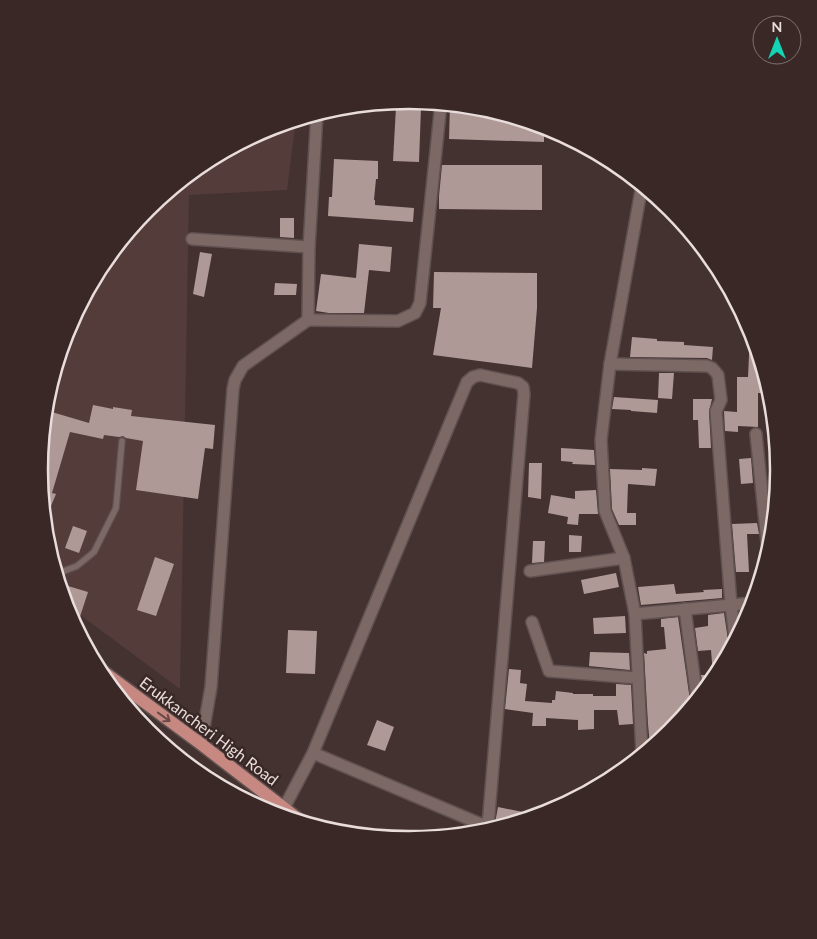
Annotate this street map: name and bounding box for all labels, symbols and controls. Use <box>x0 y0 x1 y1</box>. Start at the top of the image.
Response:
north arrow <box>752 15 802 65</box>
text: N <box>772 18 782 35</box>
street label: Erukkancheri High Road <box>136 672 282 789</box>
one-way arrow <box>157 712 171 722</box>

